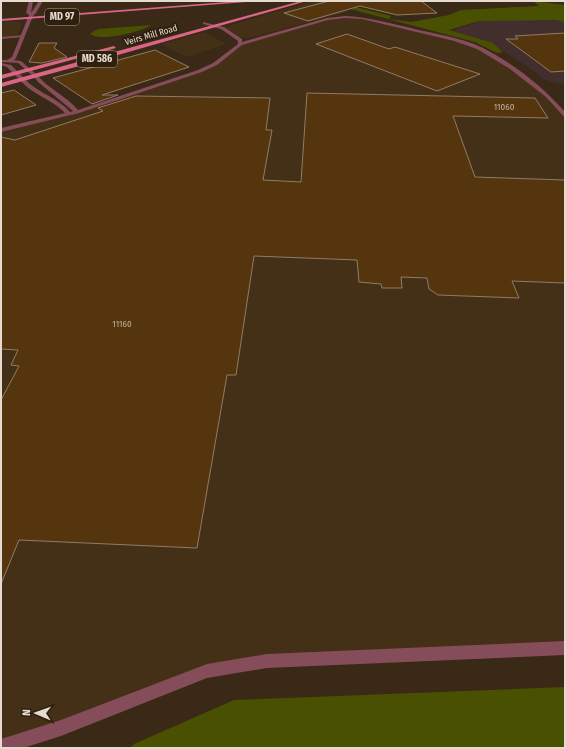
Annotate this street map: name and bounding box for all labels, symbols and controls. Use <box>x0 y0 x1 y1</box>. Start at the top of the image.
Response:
road number: MD 97 <box>45 9 79 25</box>
street label: Veirs Mill Road <box>124 23 179 47</box>
road number: MD 586 <box>77 51 117 67</box>
house number: 11060 <box>494 102 515 112</box>
house number: 11160 <box>112 319 132 329</box>
north arrow <box>16 693 56 733</box>
text: N <box>20 709 33 716</box>

